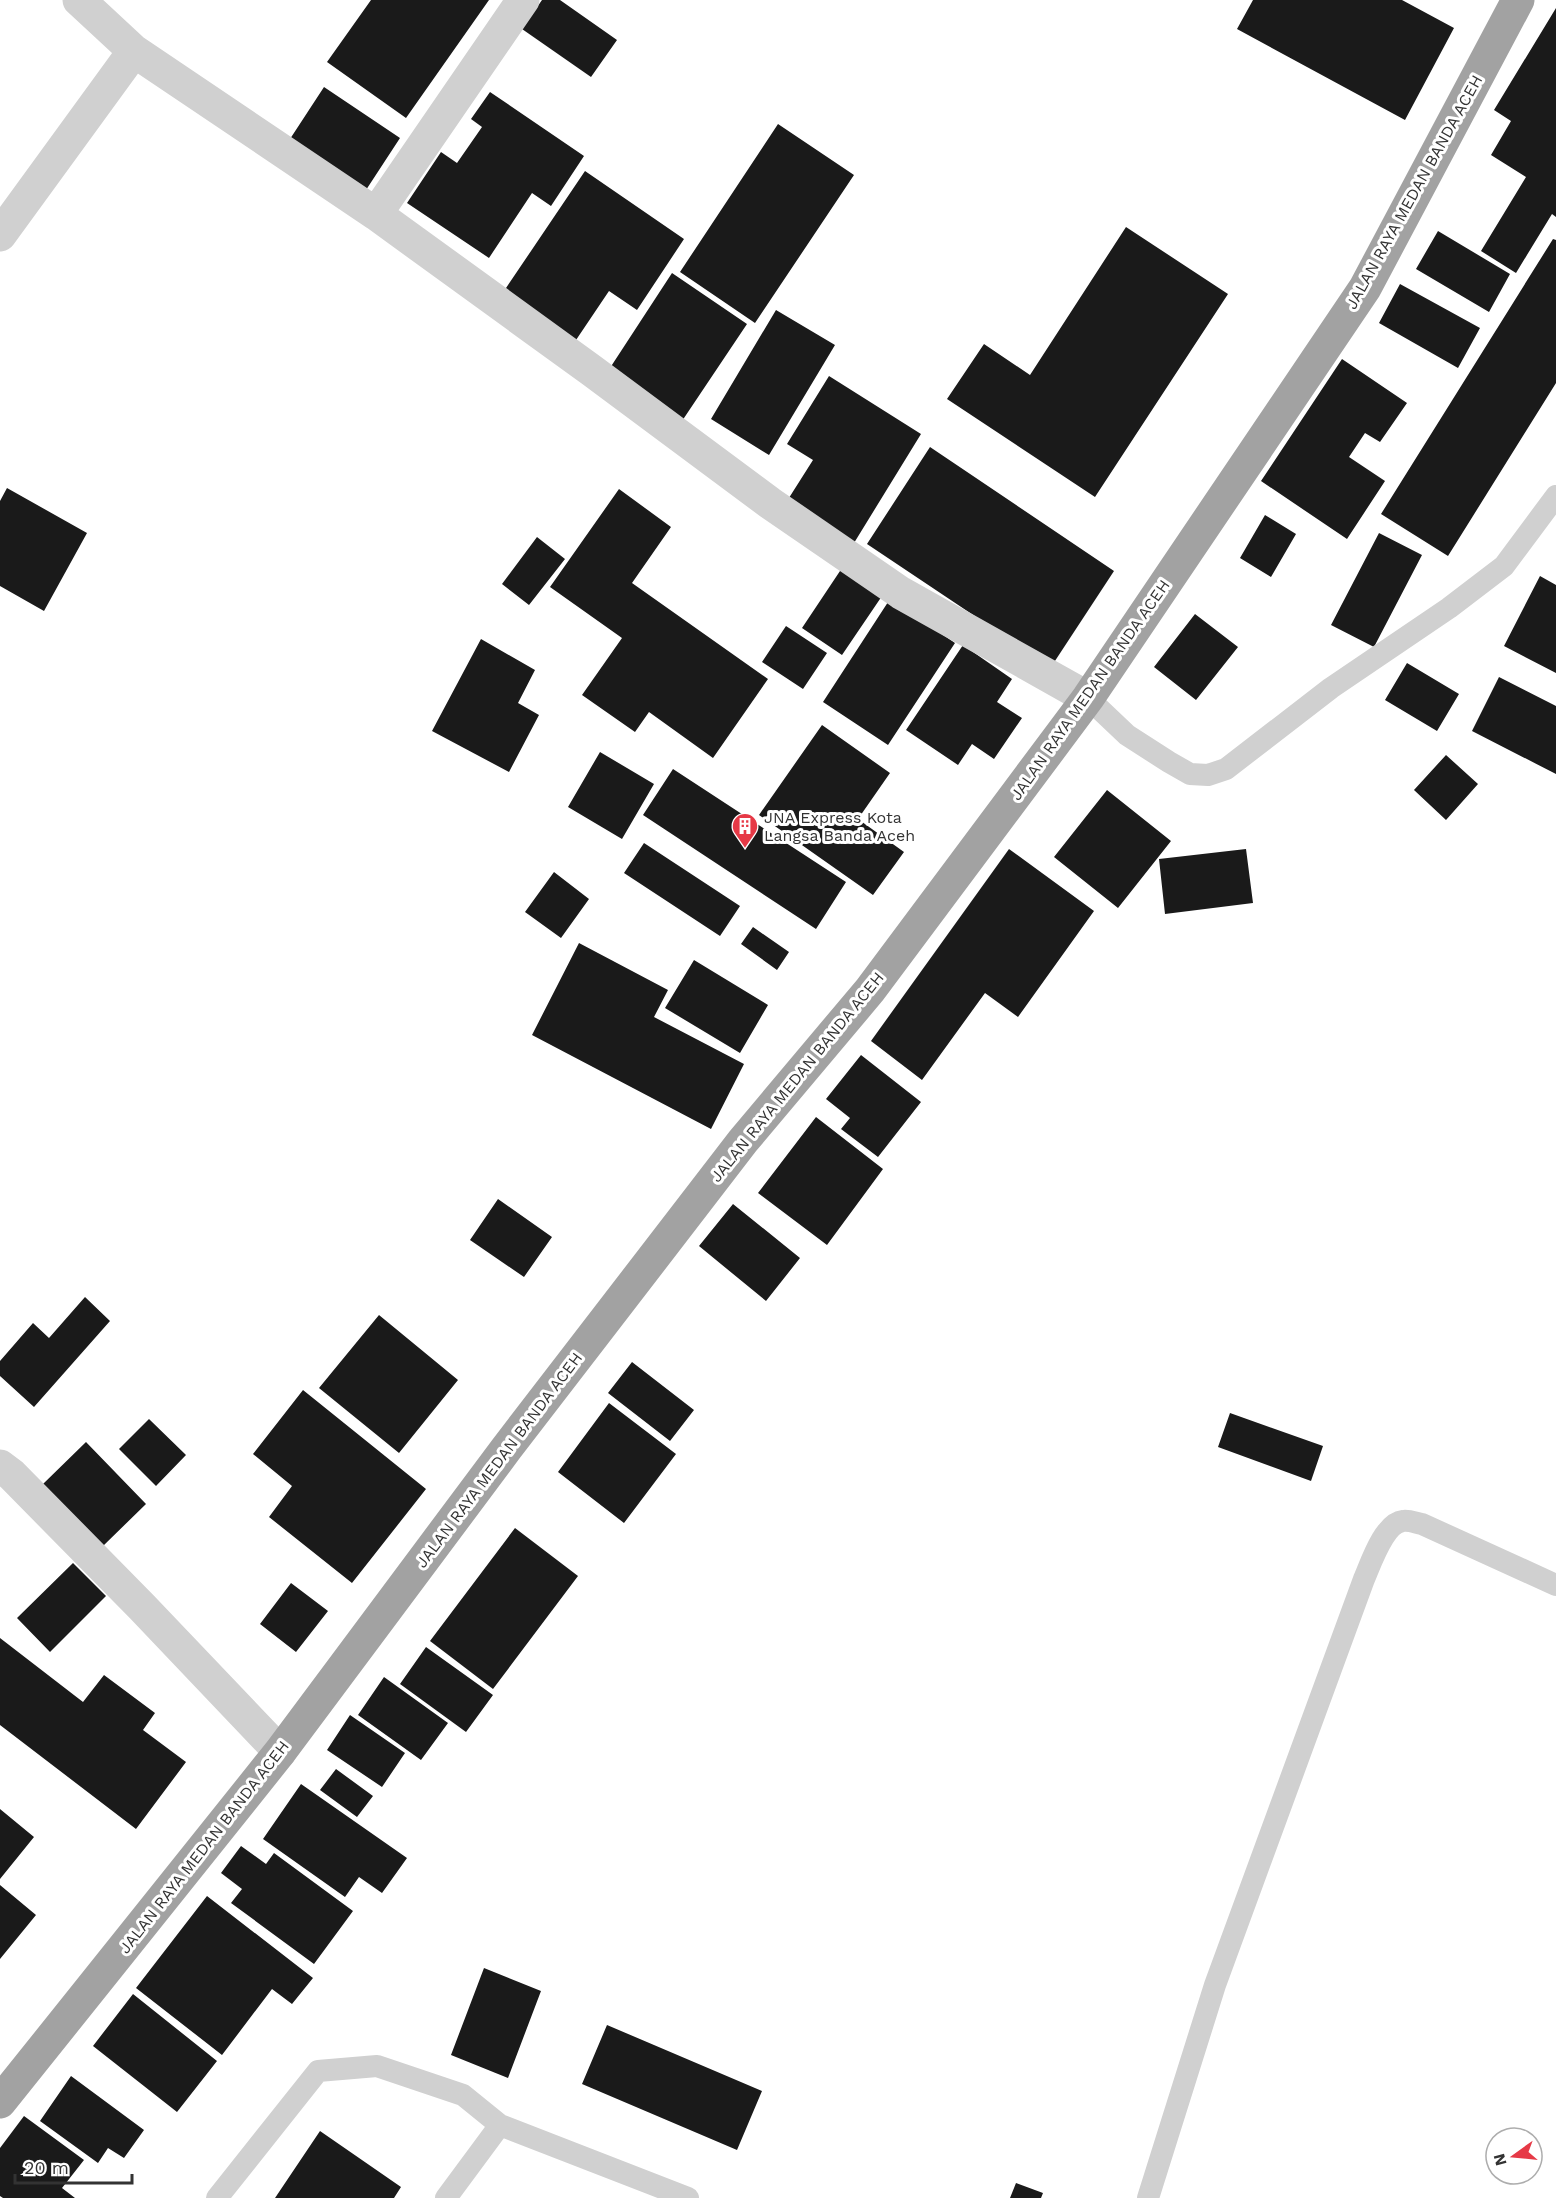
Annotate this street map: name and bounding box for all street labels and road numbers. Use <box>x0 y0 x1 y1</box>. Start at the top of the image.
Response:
street label: JALAN RAYA MEDAN BANDA ACEH <box>1342 72 1486 312</box>
street label: JALAN RAYA MEDAN BANDA ACEH <box>1006 576 1174 804</box>
street label: JALAN RAYA MEDAN BANDA ACEH <box>706 968 888 1186</box>
street label: JALAN RAYA MEDAN BANDA ACEH <box>412 1349 586 1571</box>
street label: JALAN RAYA MEDAN BANDA ACEH <box>115 1737 293 1957</box>

